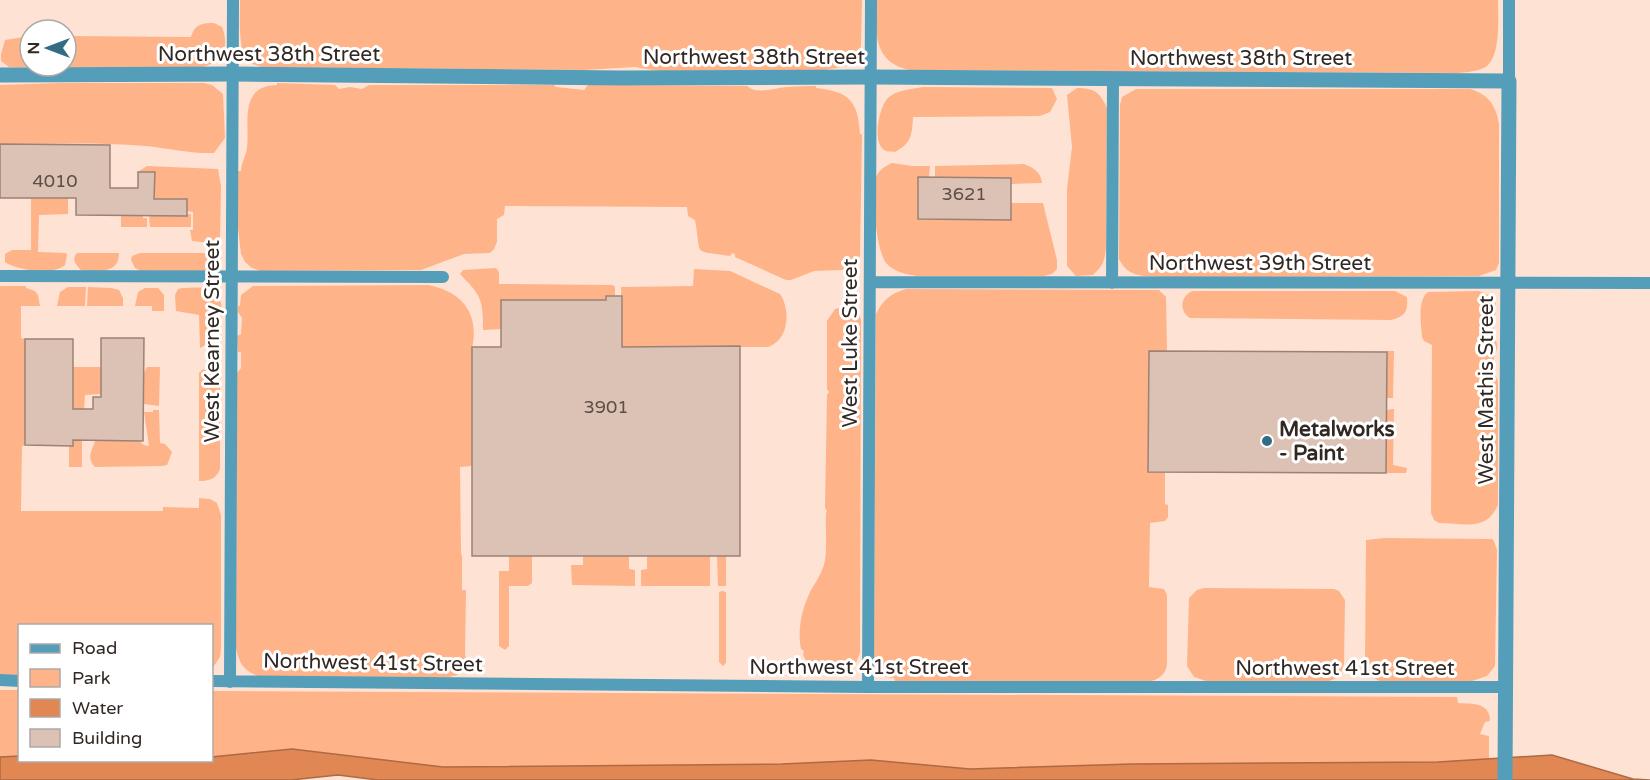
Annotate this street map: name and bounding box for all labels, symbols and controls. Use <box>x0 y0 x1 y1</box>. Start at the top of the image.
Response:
north arrow <box>18 18 78 78</box>
text: N <box>24 42 44 54</box>
street label: Northwest 38th Street <box>158 42 380 67</box>
street label: Northwest 38th Street <box>643 45 865 70</box>
street label: Northwest 38th Street <box>1130 46 1352 71</box>
house number: 4010 <box>32 170 78 192</box>
house number: 3621 <box>941 183 987 205</box>
street label: West Kearney Street <box>200 240 225 442</box>
street label: Northwest 39th Street <box>1149 251 1371 276</box>
street label: West Luke Street <box>838 258 863 428</box>
street label: West Mathis Street <box>1474 295 1499 485</box>
house number: 3901 <box>583 396 629 418</box>
place label: Metalworks - Paint <box>1279 417 1395 466</box>
marker: Metalworks - Paint <box>1260 434 1274 448</box>
legend <box>18 624 213 762</box>
text: Road <box>72 637 117 659</box>
street label: Northwest 41st Street <box>263 649 483 677</box>
street label: Northwest 41st Street <box>749 655 969 680</box>
street label: Northwest 41st Street <box>1235 656 1455 681</box>
text: Park <box>72 667 111 689</box>
text: Water <box>72 697 123 719</box>
text: Building <box>72 727 142 749</box>

